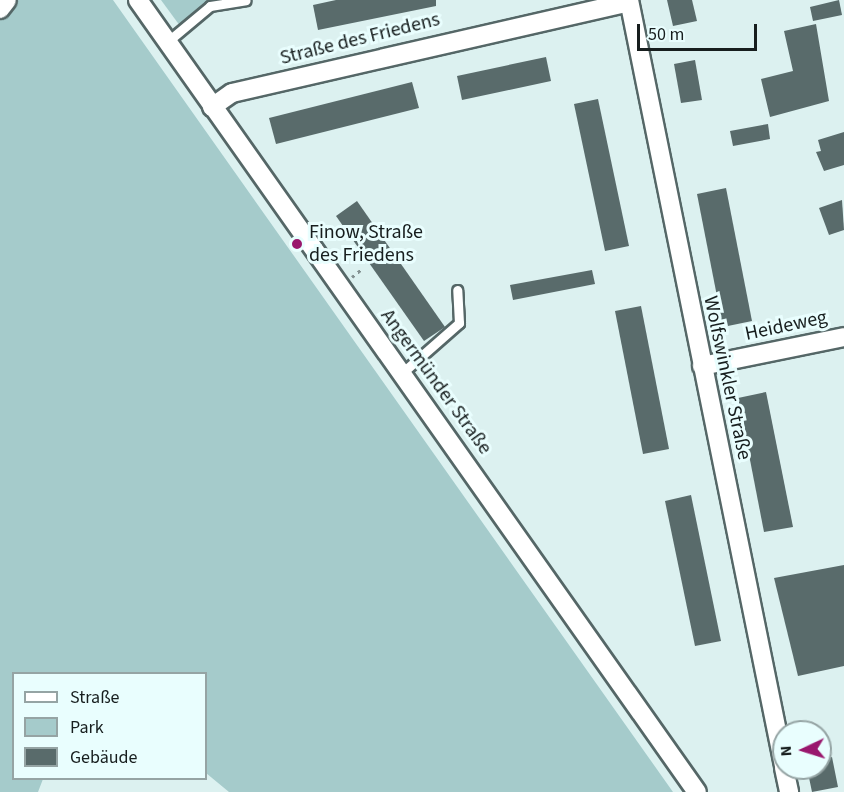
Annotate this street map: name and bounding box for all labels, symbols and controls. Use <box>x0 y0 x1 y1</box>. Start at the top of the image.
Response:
street label: Straße des Friedens <box>278 8 442 70</box>
scale bar <box>640 12 760 50</box>
text: 50 m <box>648 22 684 47</box>
place label: Finow, Straße des Friedens <box>309 220 423 267</box>
marker: Finow, Straße des Friedens <box>290 237 304 251</box>
street label: Wolfswinkler Straße <box>698 294 756 462</box>
street label: Angermünder Straße <box>375 305 497 459</box>
street label: Heideweg <box>743 306 829 346</box>
legend <box>12 672 207 780</box>
text: Straße <box>70 685 119 710</box>
text: Park <box>70 715 104 740</box>
north arrow <box>772 720 832 780</box>
text: Gebäude <box>70 745 138 770</box>
text: N <box>775 745 797 757</box>

